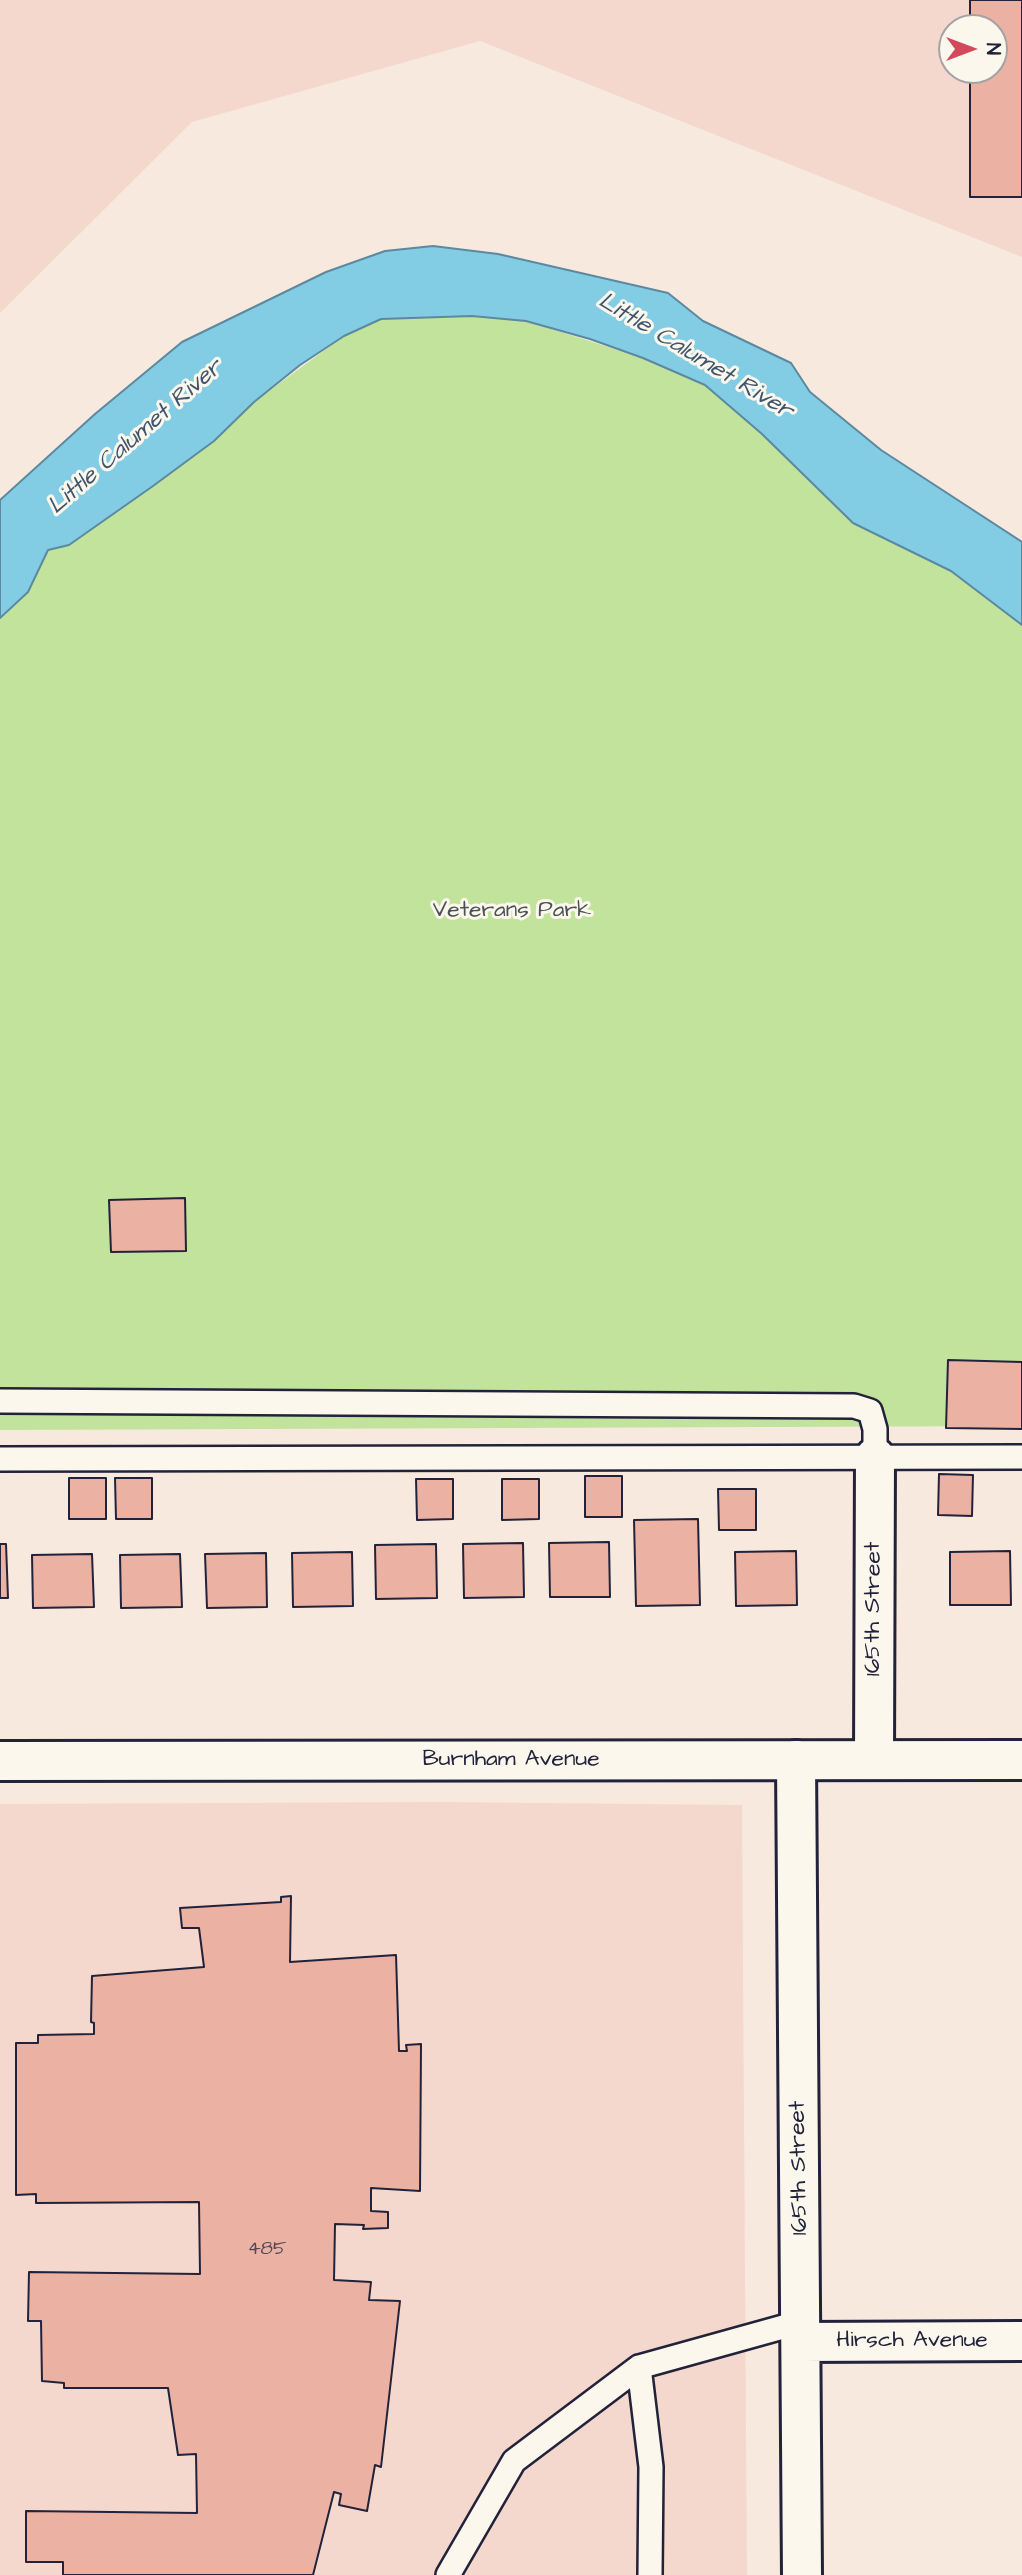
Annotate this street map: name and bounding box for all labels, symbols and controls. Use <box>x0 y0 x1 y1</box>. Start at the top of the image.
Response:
north arrow <box>938 14 1008 84</box>
text: N <box>979 43 1006 55</box>
water label: Little Calumet River <box>593 288 797 426</box>
water label: Little Calumet River <box>43 354 229 522</box>
park label: Veterans Park <box>433 897 591 925</box>
street label: 165th Street <box>860 1542 888 1676</box>
street label: Burnham Avenue <box>422 1746 600 1774</box>
street label: 165th Street <box>785 2101 815 2235</box>
house number: 485 <box>248 2239 286 2261</box>
street label: Hirsch Avenue <box>836 2327 988 2355</box>

